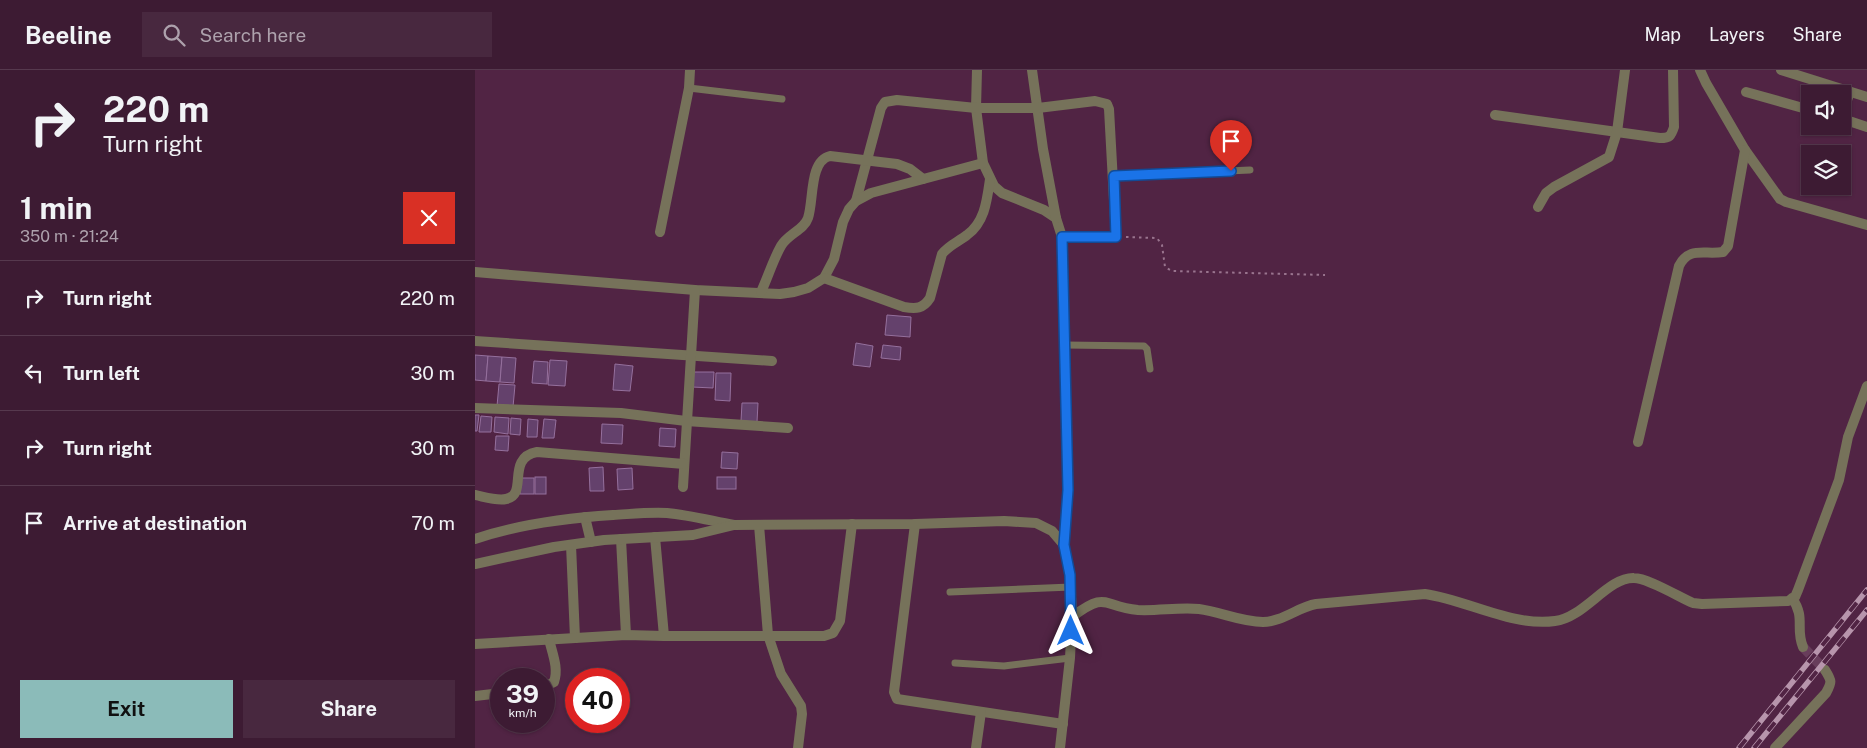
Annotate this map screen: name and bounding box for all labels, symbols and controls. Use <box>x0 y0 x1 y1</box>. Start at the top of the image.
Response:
search box <box>142 12 492 57</box>
text: Beeline <box>25 21 112 49</box>
icon: search <box>160 21 188 49</box>
text: Search here <box>200 24 306 46</box>
text: Map <box>1645 24 1681 45</box>
text: Layers <box>1709 24 1765 45</box>
text: Share <box>1793 24 1842 45</box>
map controls <box>1801 85 1851 195</box>
button: sound <box>1801 85 1851 135</box>
text: 220 m <box>103 89 209 130</box>
icon: right <box>20 90 85 155</box>
pin <box>1210 120 1252 171</box>
icon: arrive <box>1217 127 1245 155</box>
text: Turn right <box>103 131 203 157</box>
button: layers <box>1801 145 1851 195</box>
text: 1 min <box>20 190 92 226</box>
button: close <box>403 192 455 244</box>
text: 350 m · 21:24 <box>20 227 119 246</box>
icon: right <box>20 284 48 312</box>
text: Turn right <box>63 287 152 309</box>
text: 220 m <box>400 287 455 309</box>
icon: left <box>20 359 48 387</box>
text: Turn left <box>63 362 140 384</box>
text: 30 m <box>410 362 455 384</box>
icon: right <box>20 434 48 462</box>
text: Turn right <box>63 437 152 459</box>
text: 30 m <box>410 437 455 459</box>
icon: arrive <box>20 509 48 537</box>
text: Arrive at destination <box>63 512 247 534</box>
text: 70 m <box>411 512 455 534</box>
position arrow <box>1044 604 1096 656</box>
speed limit sign: 40 <box>565 668 630 733</box>
text: 39 <box>506 679 539 709</box>
button: Exit <box>20 680 233 738</box>
button: Share <box>243 680 455 738</box>
text: km/h <box>508 706 537 720</box>

